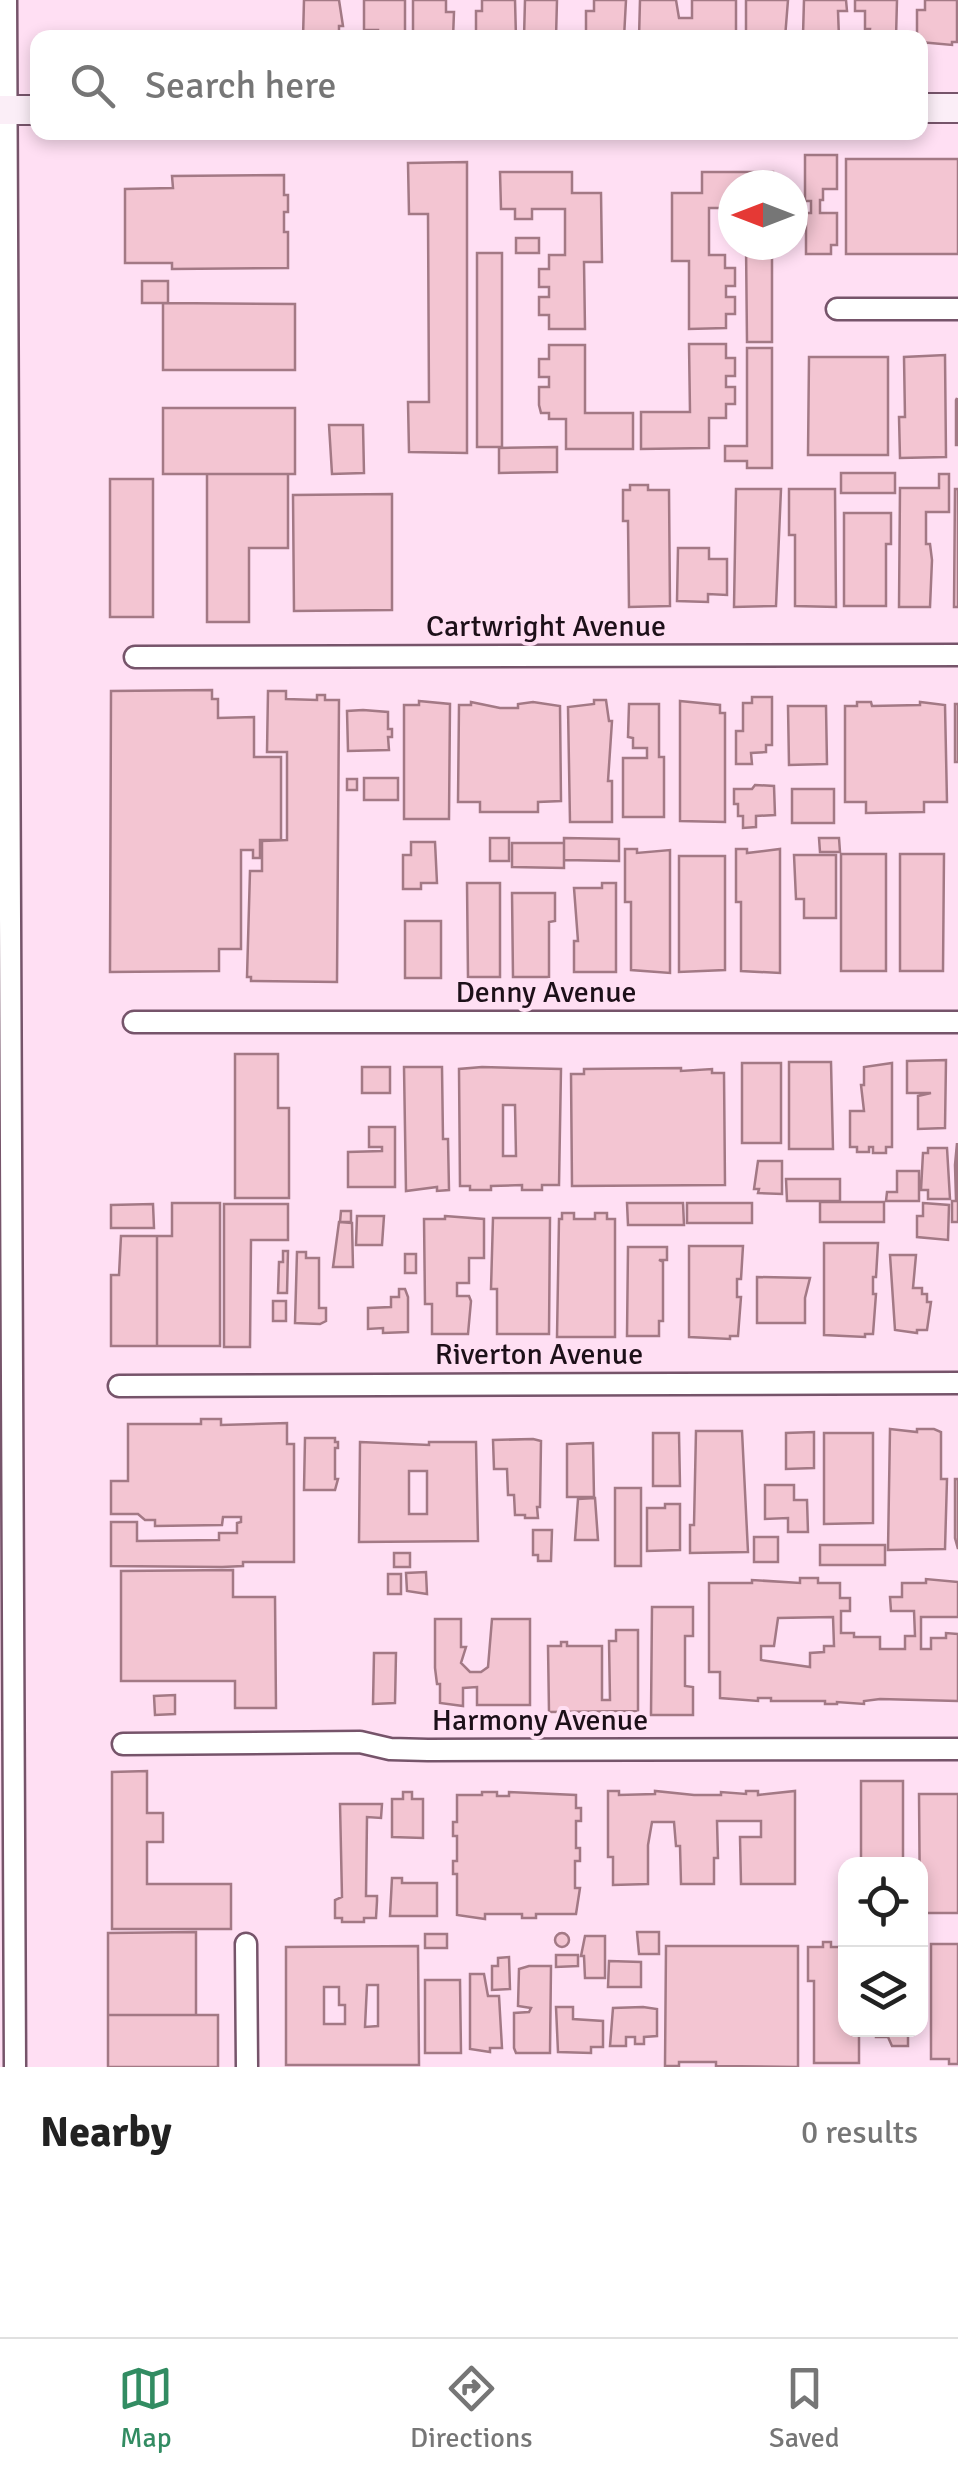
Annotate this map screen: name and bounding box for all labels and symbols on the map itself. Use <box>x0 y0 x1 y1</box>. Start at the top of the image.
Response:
north arrow <box>718 170 808 260</box>
street label: Cartwright Avenue <box>426 608 666 645</box>
street label: Denny Avenue <box>455 974 637 1011</box>
street label: Riverton Avenue <box>435 1336 643 1373</box>
street label: Harmony Avenue <box>432 1702 648 1739</box>

